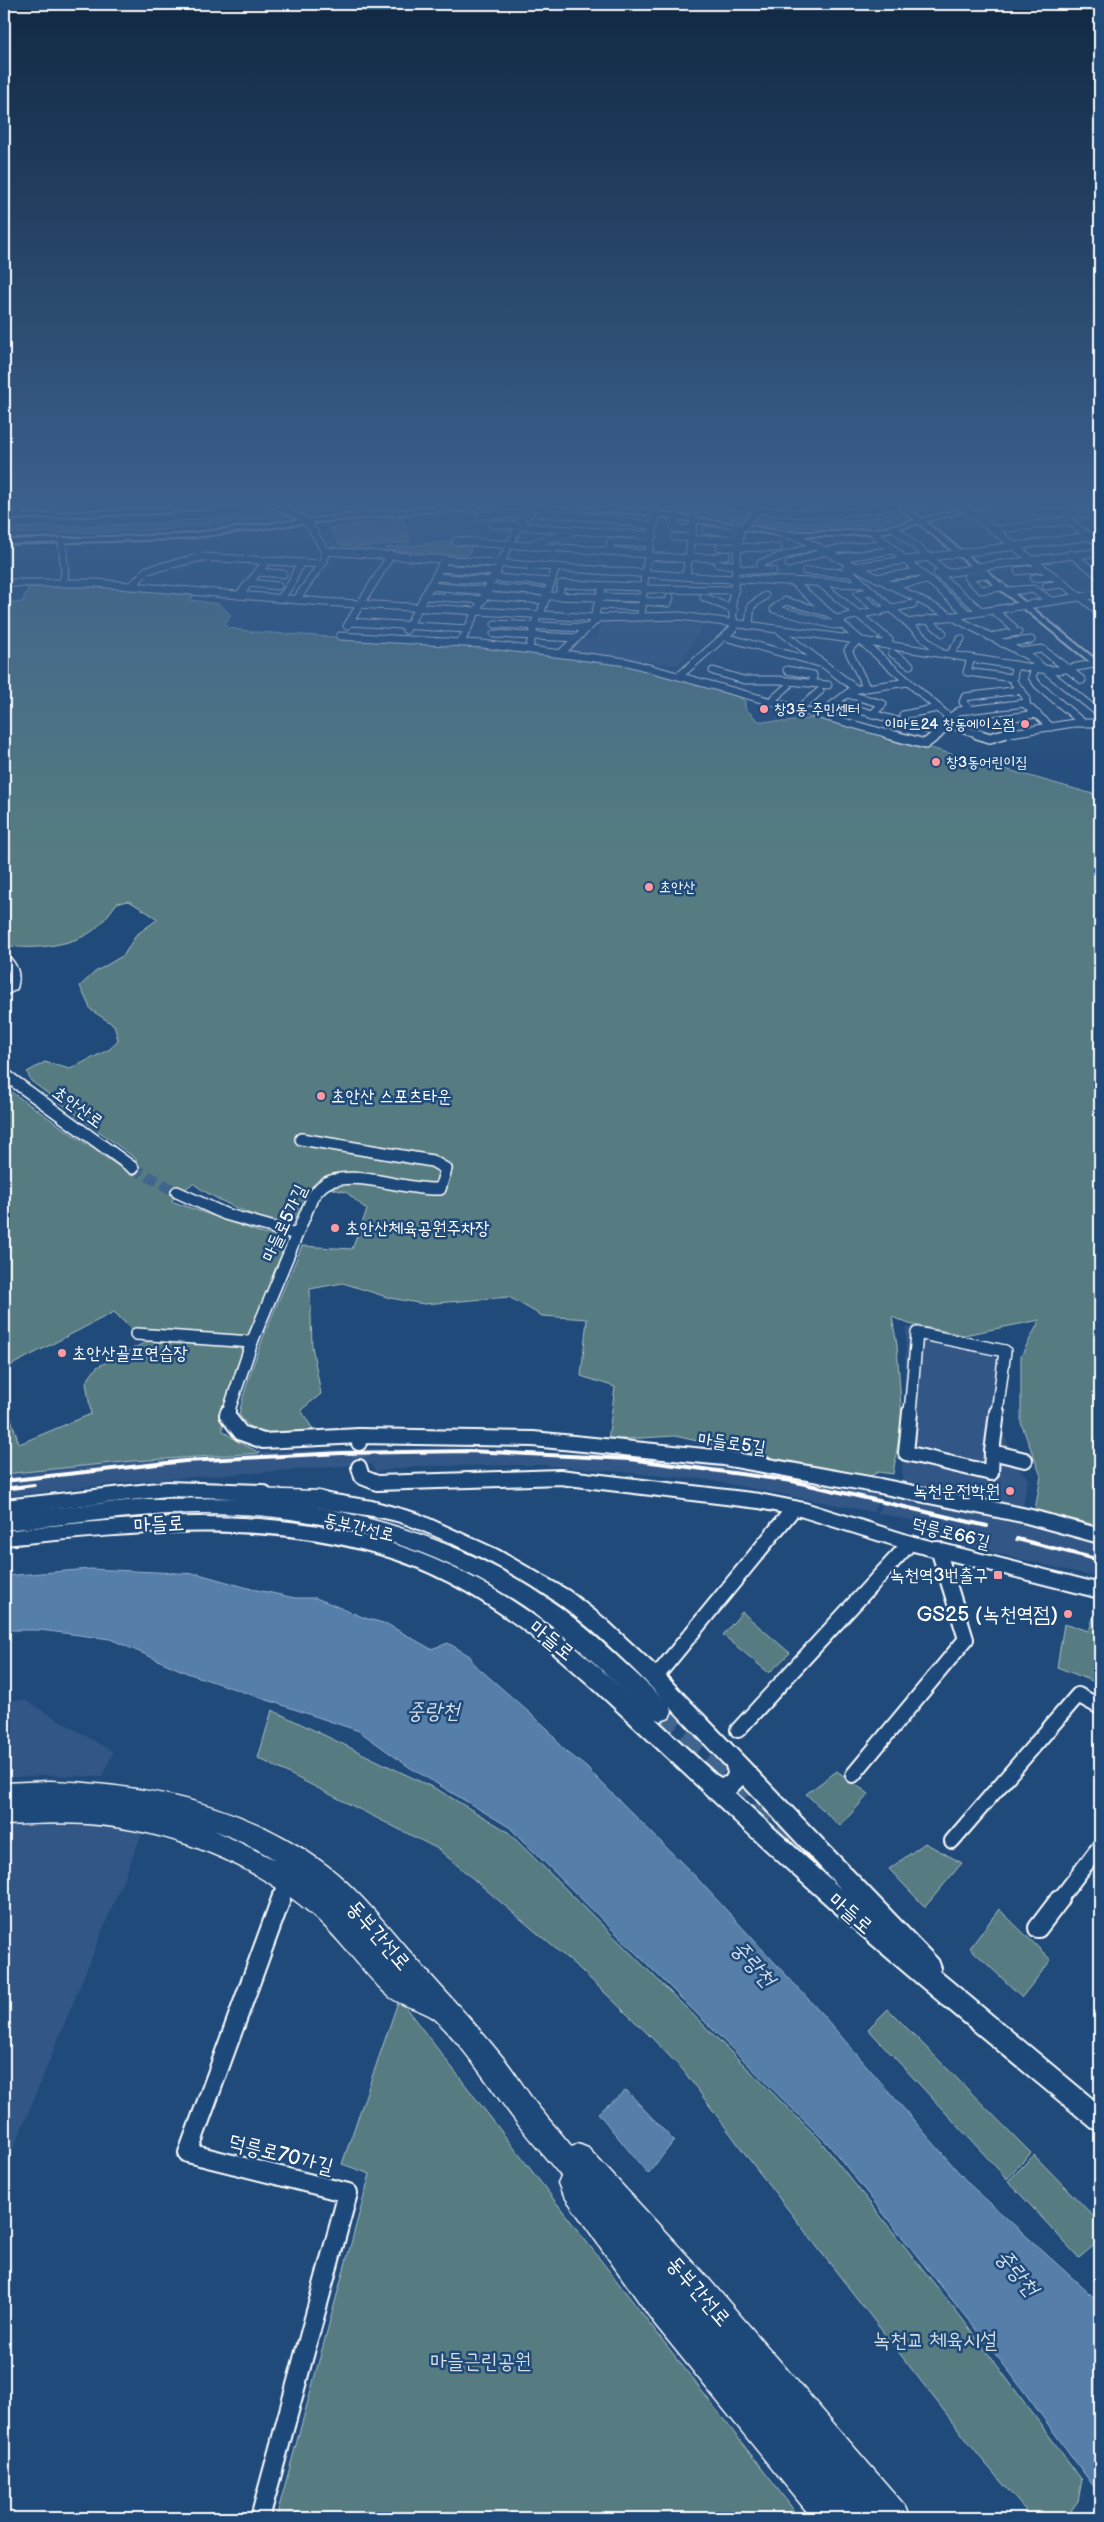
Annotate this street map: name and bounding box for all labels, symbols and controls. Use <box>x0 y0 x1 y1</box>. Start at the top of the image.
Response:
place label: 창3동 주민센터 <box>774 700 860 719</box>
marker: 창3동 주민센터 <box>758 703 770 715</box>
place label: 이마트24 창동에이스점 <box>885 715 1015 734</box>
marker: 이마트24 창동에이스점 <box>1019 718 1031 730</box>
place label: 창3동어린이집 <box>946 753 1028 772</box>
marker: 창3동어린이집 <box>930 756 942 768</box>
place label: 초안산 <box>659 878 695 897</box>
marker: 초안산 <box>643 881 655 893</box>
street label: 초안산로 <box>48 1082 107 1133</box>
place label: 초안산 스포츠타운 <box>331 1086 452 1107</box>
marker: 초안산 스포츠타운 <box>315 1090 327 1102</box>
street label: 마들로5가길 <box>257 1181 312 1265</box>
place label: 초안산체육공원주차장 <box>345 1218 490 1239</box>
marker: 초안산체육공원주차장 <box>329 1222 341 1234</box>
place label: 초안산골프연습장 <box>72 1343 188 1364</box>
marker: 초안산골프연습장 <box>56 1347 68 1359</box>
street label: 마들로5길 <box>697 1428 768 1459</box>
place label: 녹천운전학원 <box>913 1481 1000 1502</box>
marker: 녹천운전학원 <box>1004 1485 1016 1497</box>
street label: 동부간선로 <box>321 1509 397 1546</box>
street label: 마들로 <box>133 1511 185 1538</box>
street label: 덕릉로66길 <box>910 1514 993 1553</box>
place label: 녹천역3번출구 <box>890 1565 988 1586</box>
marker: 녹천역3번출구 <box>992 1569 1004 1581</box>
place label: GS25 (녹천역점) <box>917 1602 1058 1627</box>
marker: GS25 (녹천역점) <box>1062 1608 1074 1620</box>
street label: 마들로 <box>524 1615 579 1666</box>
water label: 중랑천 <box>406 1698 462 1725</box>
street label: 마들로 <box>823 1887 878 1939</box>
street label: 동부간선로 <box>341 1895 416 1975</box>
water label: 중랑천 <box>725 1935 782 1994</box>
street label: 덕릉로70가길 <box>226 2129 336 2180</box>
water label: 중랑천 <box>989 2244 1046 2304</box>
street label: 동부간선로 <box>661 2251 736 2331</box>
park label: 녹천교 체육시설 <box>873 2328 997 2353</box>
park label: 마들근린공원 <box>430 2349 532 2374</box>

